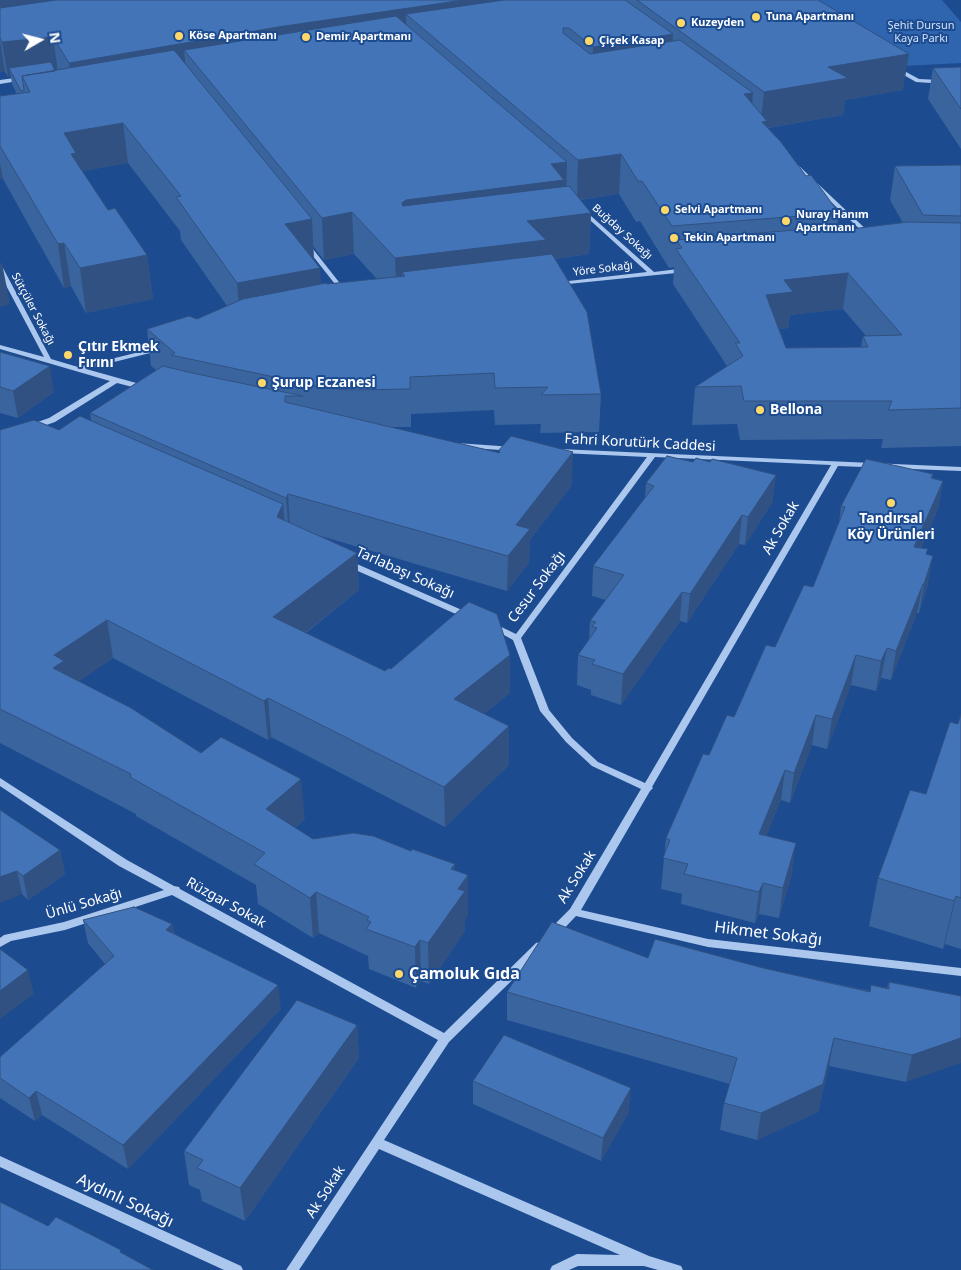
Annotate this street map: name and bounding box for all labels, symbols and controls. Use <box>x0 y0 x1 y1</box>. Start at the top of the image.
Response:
place label: Tuna Apartmanı <box>766 10 854 24</box>
marker: Tuna Apartmanı <box>750 11 762 23</box>
north arrow <box>15 15 65 65</box>
place label: Kuzeyden <box>691 16 744 30</box>
marker: Kuzeyden <box>675 17 687 29</box>
park label: Şehit Dursun Kaya Parkı <box>888 19 954 45</box>
place label: Köse Apartmanı <box>189 29 277 43</box>
marker: Köse Apartmanı <box>173 30 185 42</box>
place label: Demir Apartmanı <box>316 30 411 44</box>
text: N <box>45 31 66 45</box>
marker: Demir Apartmanı <box>300 31 312 43</box>
place label: Çiçek Kasap <box>599 34 664 48</box>
marker: Çiçek Kasap <box>583 35 595 47</box>
street label: Buğday Sokağı <box>589 202 655 262</box>
place label: Selvi Apartmanı <box>675 203 762 217</box>
marker: Selvi Apartmanı <box>659 204 671 216</box>
place label: Nuray Hanım Apartmanı <box>796 208 869 234</box>
marker: Nuray Hanım Apartmanı <box>780 215 792 227</box>
place label: Tekin Apartmanı <box>684 231 775 245</box>
marker: Tekin Apartmanı <box>668 232 680 244</box>
street label: Yöre Sokağı <box>572 259 634 279</box>
street label: Sütçüler Sokağı <box>8 271 58 347</box>
place label: Çıtır Ekmek Fırını <box>78 339 159 372</box>
marker: Çıtır Ekmek Fırını <box>62 349 74 361</box>
place label: Şurup Eczanesi <box>272 375 376 391</box>
marker: Şurup Eczanesi <box>256 377 268 389</box>
place label: Bellona <box>770 402 822 418</box>
marker: Bellona <box>754 404 766 416</box>
street label: Fahri Korutürk Caddesi <box>564 431 716 455</box>
marker: Tandırsal Köy Ürünleri <box>885 497 897 509</box>
street label: Ak Sokak <box>759 498 803 558</box>
place label: Tandırsal Köy Ürünleri <box>847 511 935 544</box>
street label: Tarlabaşı Sokağı <box>353 544 457 602</box>
street label: Cesur Sokağı <box>505 548 569 626</box>
street label: Ak Sokak <box>554 848 600 906</box>
street label: Rüzgar Sokak <box>183 874 269 932</box>
street label: Ünlü Sokağı <box>44 885 124 923</box>
street label: Hikmet Sokağı <box>713 918 823 950</box>
place label: Çamoluk Gıda <box>409 964 520 984</box>
marker: Çamoluk Gıda <box>393 968 405 980</box>
street label: Ak Sokak <box>303 1163 349 1221</box>
street label: Aydınlı Sokağı <box>74 1170 176 1232</box>

